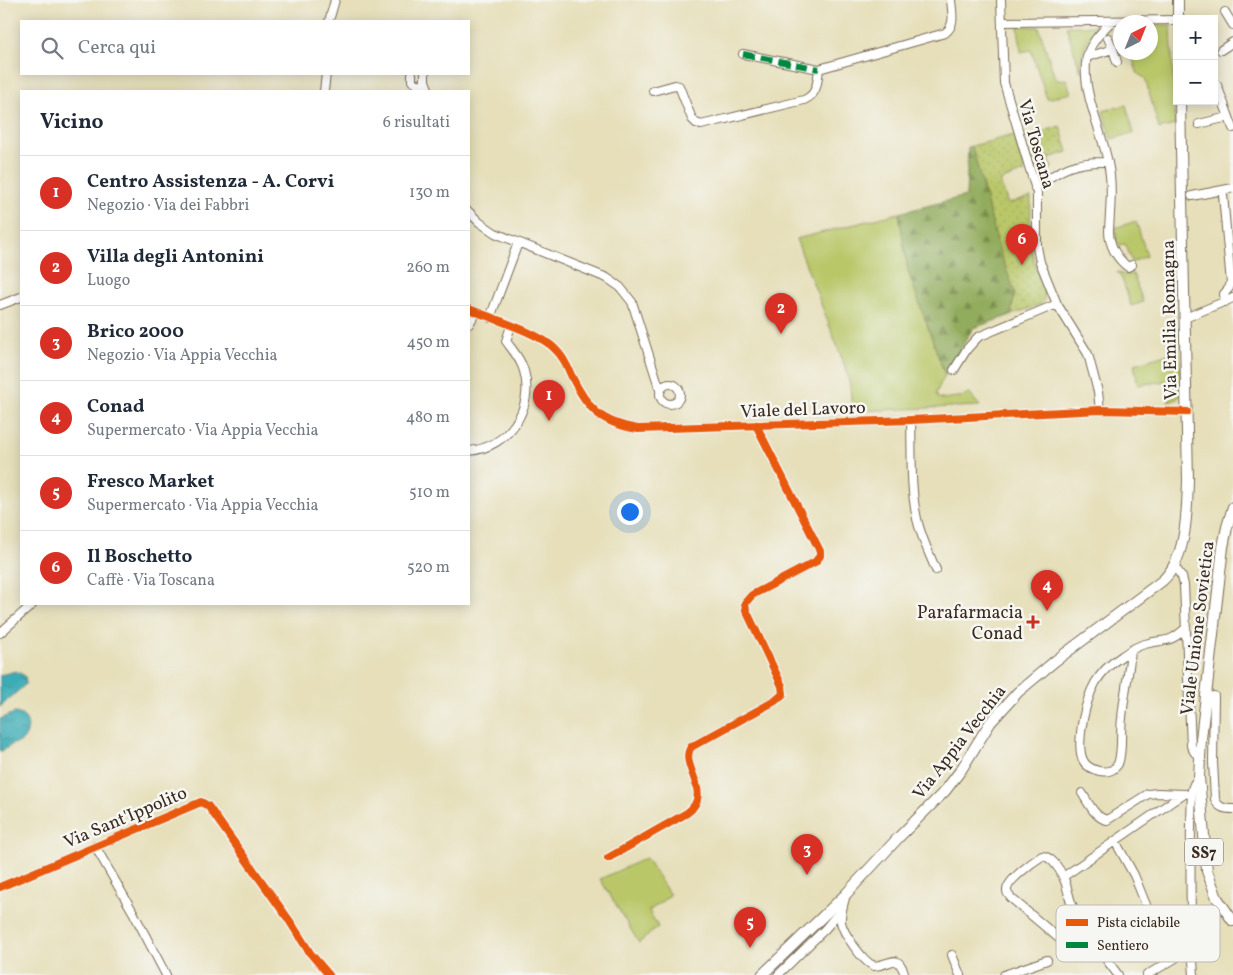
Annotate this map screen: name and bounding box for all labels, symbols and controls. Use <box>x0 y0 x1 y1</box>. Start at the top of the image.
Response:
north arrow <box>1113 15 1158 60</box>
map controls <box>1173 15 1218 105</box>
button: + <box>1173 15 1218 60</box>
search box <box>20 20 470 75</box>
icon: search <box>38 34 66 62</box>
text: Cerca qui <box>78 35 156 61</box>
button: − <box>1173 60 1218 105</box>
street label: Via Toscana <box>1011 97 1060 192</box>
text: Vicino <box>40 108 104 137</box>
text: 6 risultati <box>383 112 450 134</box>
text: Centro Assistenza - A. Corvi <box>87 169 334 195</box>
text: 1 <box>53 182 59 204</box>
text: 130 m <box>409 182 450 204</box>
text: Negozio · Via dei Fabbri <box>87 195 249 217</box>
pin: 6 <box>1006 224 1038 265</box>
street label: Via Emilia Romagna <box>1157 240 1184 400</box>
text: Villa degli Antonini <box>87 244 264 270</box>
text: 2 <box>52 257 60 279</box>
text: 260 m <box>406 257 450 279</box>
text: Luogo <box>87 270 130 292</box>
pin: 2 <box>765 293 797 334</box>
text: Brico 2000 <box>87 319 184 345</box>
text: 3 <box>52 332 60 354</box>
text: 450 m <box>407 332 450 354</box>
text: Negozio · Via Appia Vecchia <box>87 345 277 367</box>
pin: 1 <box>533 380 565 421</box>
text: Conad <box>87 394 144 420</box>
street label: Viale del Lavoro <box>740 396 866 425</box>
text: 4 <box>51 407 61 429</box>
text: 480 m <box>406 407 450 429</box>
text: Supermercato · Via Appia Vecchia <box>87 420 319 442</box>
text: Fresco Market <box>87 469 214 495</box>
text: 5 <box>52 482 60 504</box>
text: 510 m <box>409 482 450 504</box>
text: Supermercato · Via Appia Vecchia <box>87 495 319 517</box>
your location <box>617 499 643 525</box>
street label: Viale Unione Sovietica <box>1175 539 1222 717</box>
text: Il Boschetto <box>87 544 192 570</box>
text: 6 <box>52 557 60 579</box>
text: 520 m <box>407 557 450 579</box>
text: Caffè · Via Toscana <box>87 570 215 592</box>
pin: 4 <box>1031 570 1063 611</box>
place label: Parafarmacia Conad <box>917 601 1023 647</box>
marker: Parafarmacia Conad <box>1027 616 1039 628</box>
street label: Via Appia Vecchia <box>907 680 1013 806</box>
street label: Via Sant'Ippolito <box>60 781 191 856</box>
pin: 3 <box>791 834 823 875</box>
road number: SS7 <box>1185 839 1223 866</box>
legend <box>1056 905 1220 962</box>
pin: 5 <box>734 907 766 948</box>
text: Pista ciclabile <box>1097 914 1181 933</box>
text: Sentiero <box>1097 937 1149 956</box>

